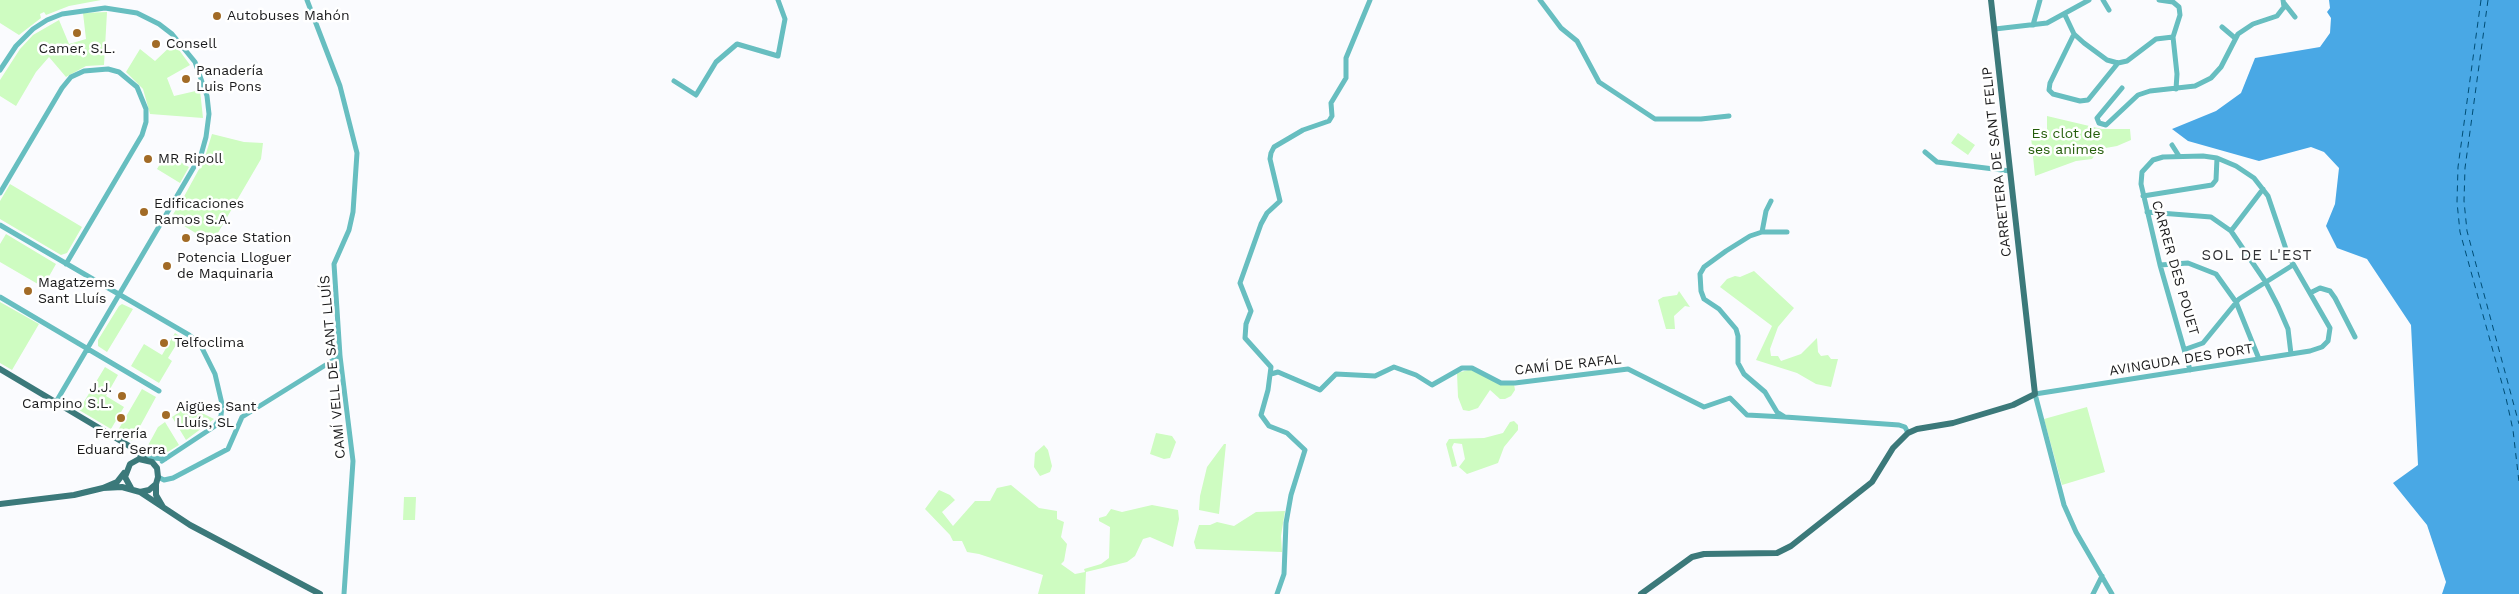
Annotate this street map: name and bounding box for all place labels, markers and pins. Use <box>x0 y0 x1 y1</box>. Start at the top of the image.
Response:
place label: Autobuses Mahón <box>227 8 350 24</box>
marker: Autobuses Mahón <box>211 10 223 22</box>
marker: Camer, S.L. <box>71 27 83 39</box>
place label: Consell <box>166 36 217 52</box>
marker: Consell <box>150 38 162 50</box>
place label: Camer, S.L. <box>39 41 115 57</box>
place label: Panadería Luis Pons <box>196 63 263 95</box>
marker: Panadería Luis Pons <box>180 73 192 85</box>
place label: MR Ripoll <box>158 151 223 167</box>
marker: MR Ripoll <box>142 153 154 165</box>
place label: Edificaciones Ramos S.A. <box>154 196 244 228</box>
marker: Edificaciones Ramos S.A. <box>138 206 150 218</box>
place label: Space Station <box>196 230 291 246</box>
marker: Space Station <box>180 232 192 244</box>
place label: Potencia Lloguer de Maquinaria <box>177 250 291 282</box>
marker: Potencia Lloguer de Maquinaria <box>161 260 173 272</box>
place label: Magatzems Sant Lluís <box>38 275 115 308</box>
marker: Magatzems Sant Lluís <box>22 285 34 297</box>
place label: Telfoclima <box>174 335 244 351</box>
marker: Telfoclima <box>158 337 170 349</box>
place label: J.J. Campino S.L. <box>22 380 112 412</box>
marker: J.J. Campino S.L. <box>116 390 128 402</box>
place label: Aigües Sant Lluís, SL <box>176 399 256 432</box>
marker: Aigües Sant Lluís, SL <box>160 409 172 421</box>
marker: Ferrería Eduard Serra <box>115 412 127 424</box>
place label: Ferrería Eduard Serra <box>76 426 166 458</box>

